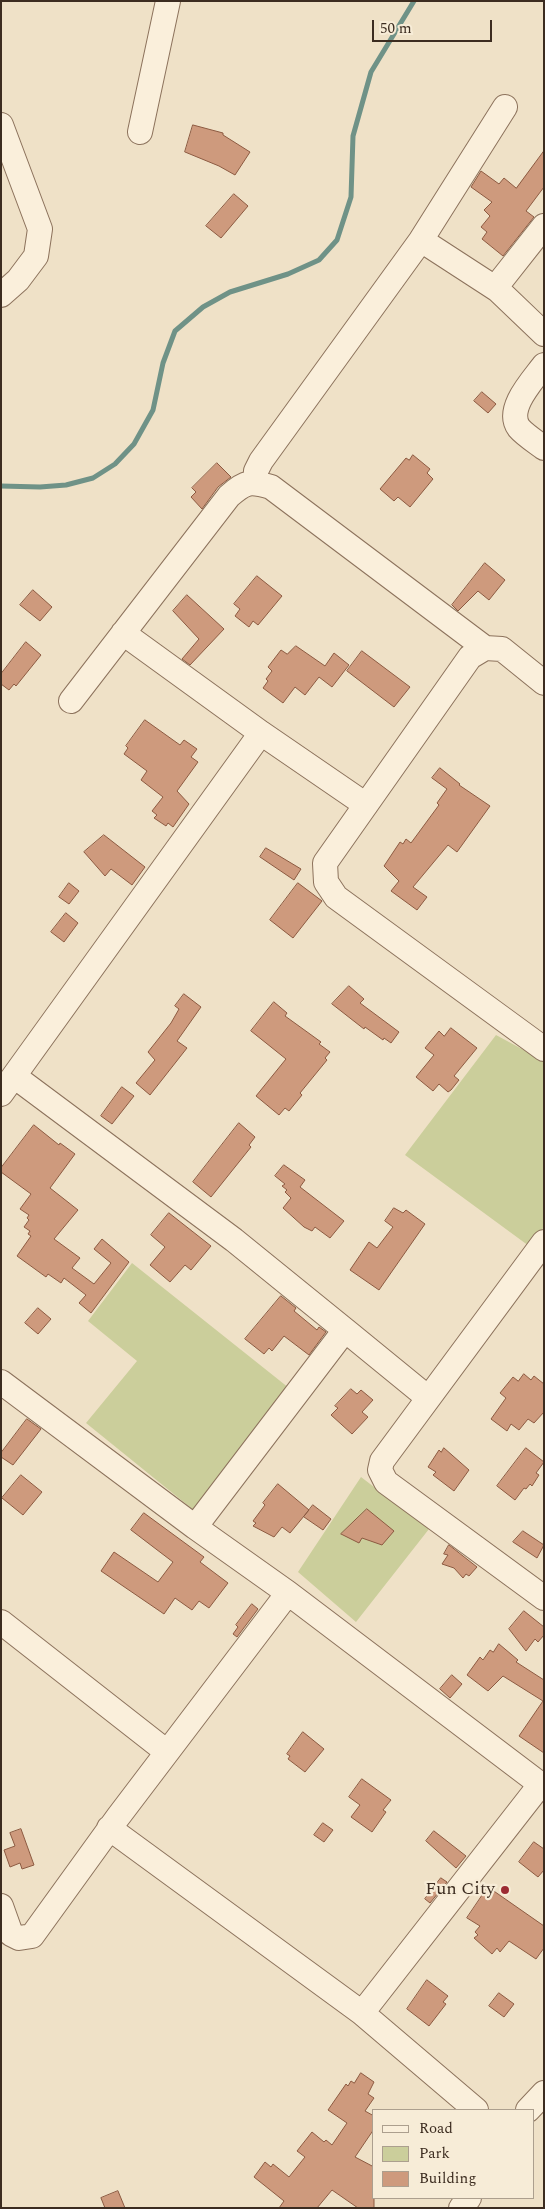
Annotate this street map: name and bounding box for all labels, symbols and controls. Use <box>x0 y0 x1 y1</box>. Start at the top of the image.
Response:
scale bar <box>375 10 495 42</box>
text: 50 m <box>380 17 412 40</box>
place label: Fun City <box>425 1879 495 1901</box>
marker: Fun City <box>499 1884 511 1896</box>
legend <box>372 2109 535 2199</box>
text: Road <box>419 2117 453 2140</box>
text: Park <box>419 2142 450 2165</box>
text: Building <box>419 2167 476 2190</box>

